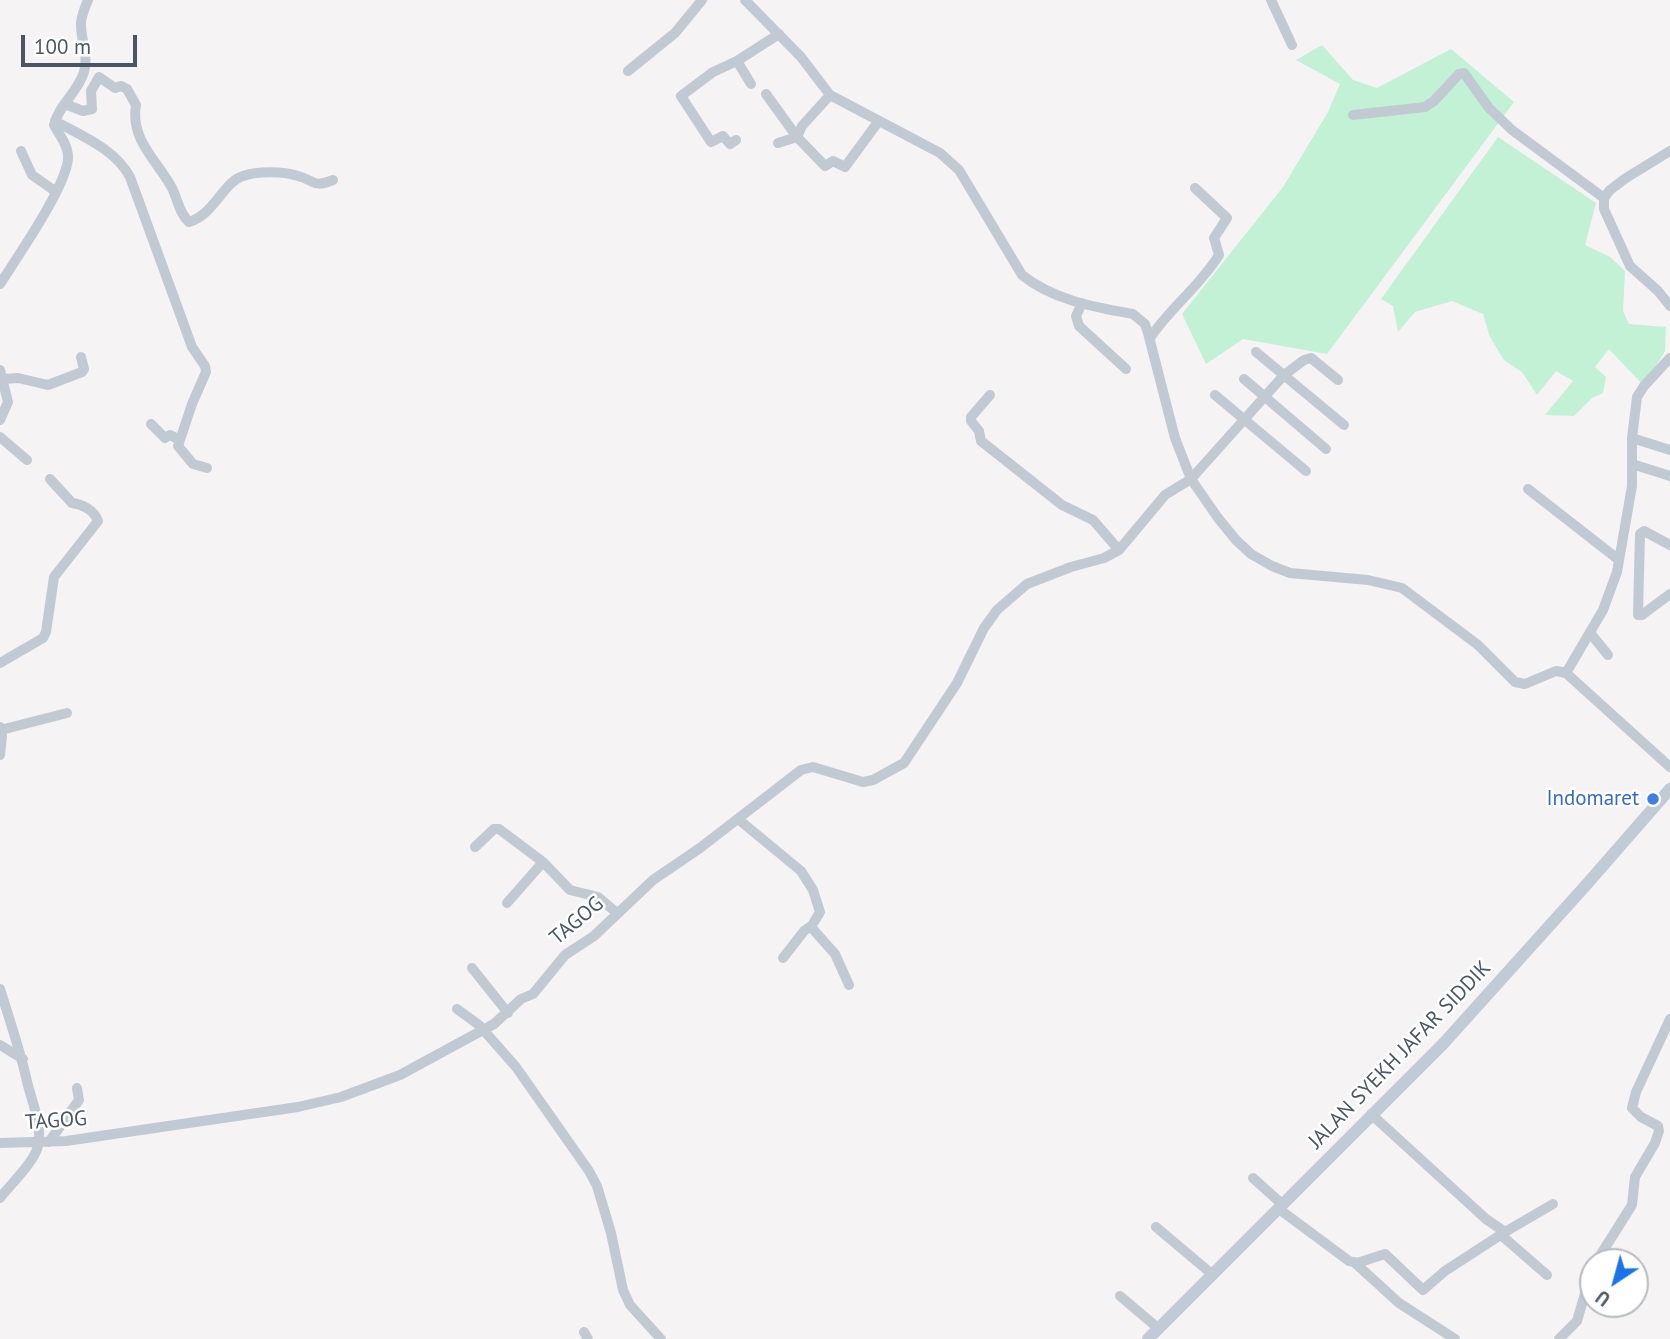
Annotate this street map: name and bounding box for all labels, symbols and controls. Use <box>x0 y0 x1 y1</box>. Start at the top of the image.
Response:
scale bar <box>24 21 140 65</box>
text: 100 m <box>34 33 91 60</box>
place label: Indomaret <box>1546 786 1639 812</box>
marker: Indomaret <box>1645 791 1661 807</box>
street label: TAGOG <box>545 891 609 951</box>
street label: JALAN SYEKH JAFAR SIDDIK <box>1304 956 1496 1154</box>
street label: TAGOG <box>24 1106 88 1136</box>
north arrow <box>1579 1248 1649 1318</box>
text: U <box>1591 1285 1615 1312</box>

